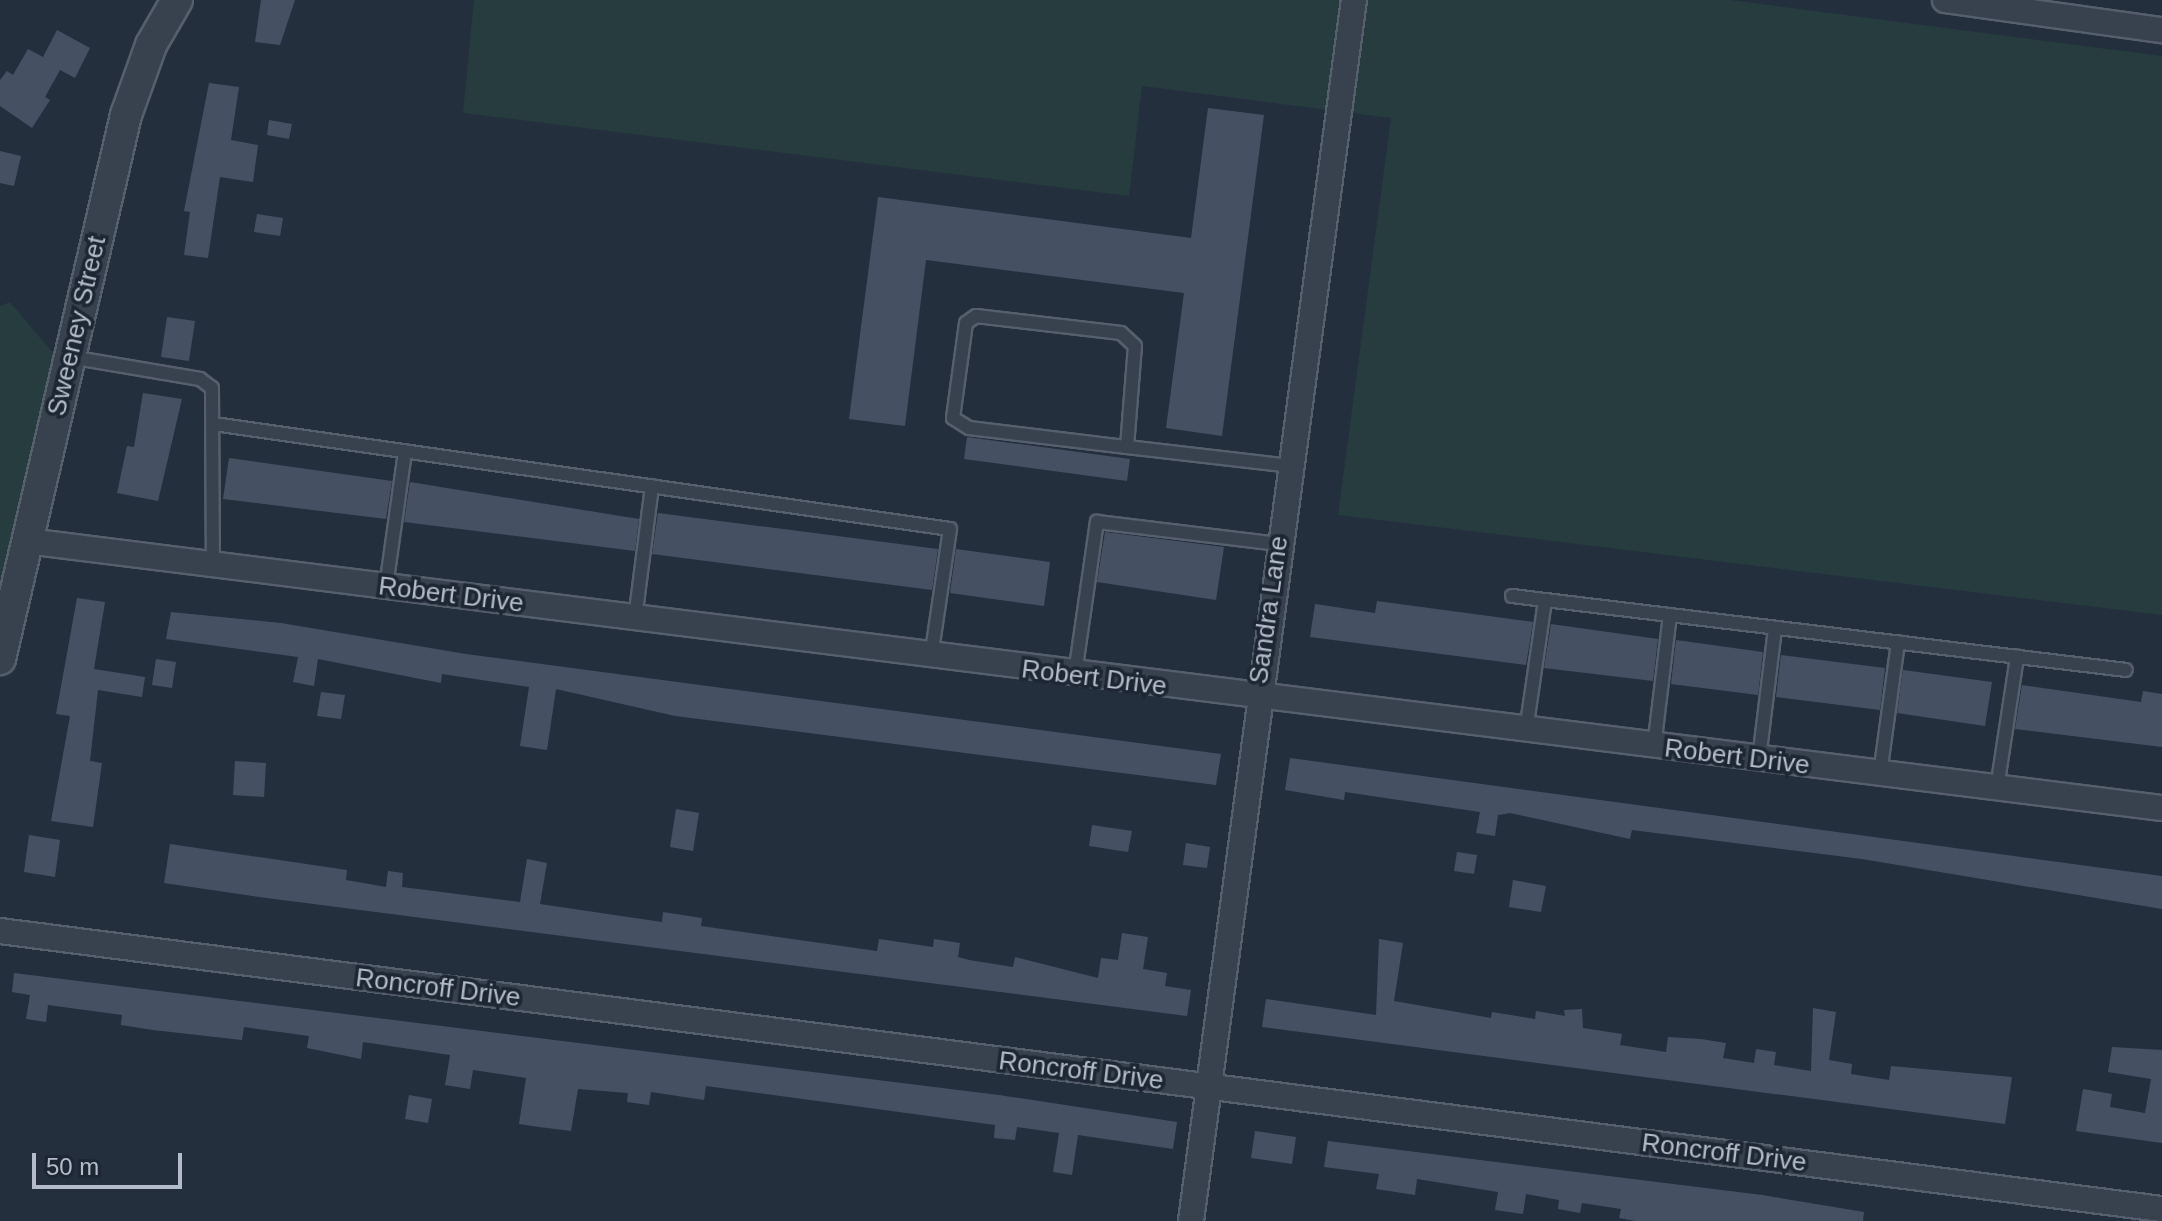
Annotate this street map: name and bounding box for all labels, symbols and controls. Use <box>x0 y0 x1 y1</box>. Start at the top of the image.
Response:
street label: Sweeney Street <box>41 233 113 419</box>
street label: Sandra Lane <box>1243 534 1295 686</box>
street label: Robert Drive <box>377 571 525 619</box>
street label: Robert Drive <box>1020 654 1168 702</box>
street label: Robert Drive <box>1663 733 1811 781</box>
street label: Roncroff Drive <box>354 962 522 1014</box>
street label: Roncroff Drive <box>997 1045 1165 1097</box>
street label: Roncroff Drive <box>1640 1127 1808 1179</box>
scale bar <box>36 1137 186 1187</box>
text: 50 m <box>46 1153 99 1180</box>

